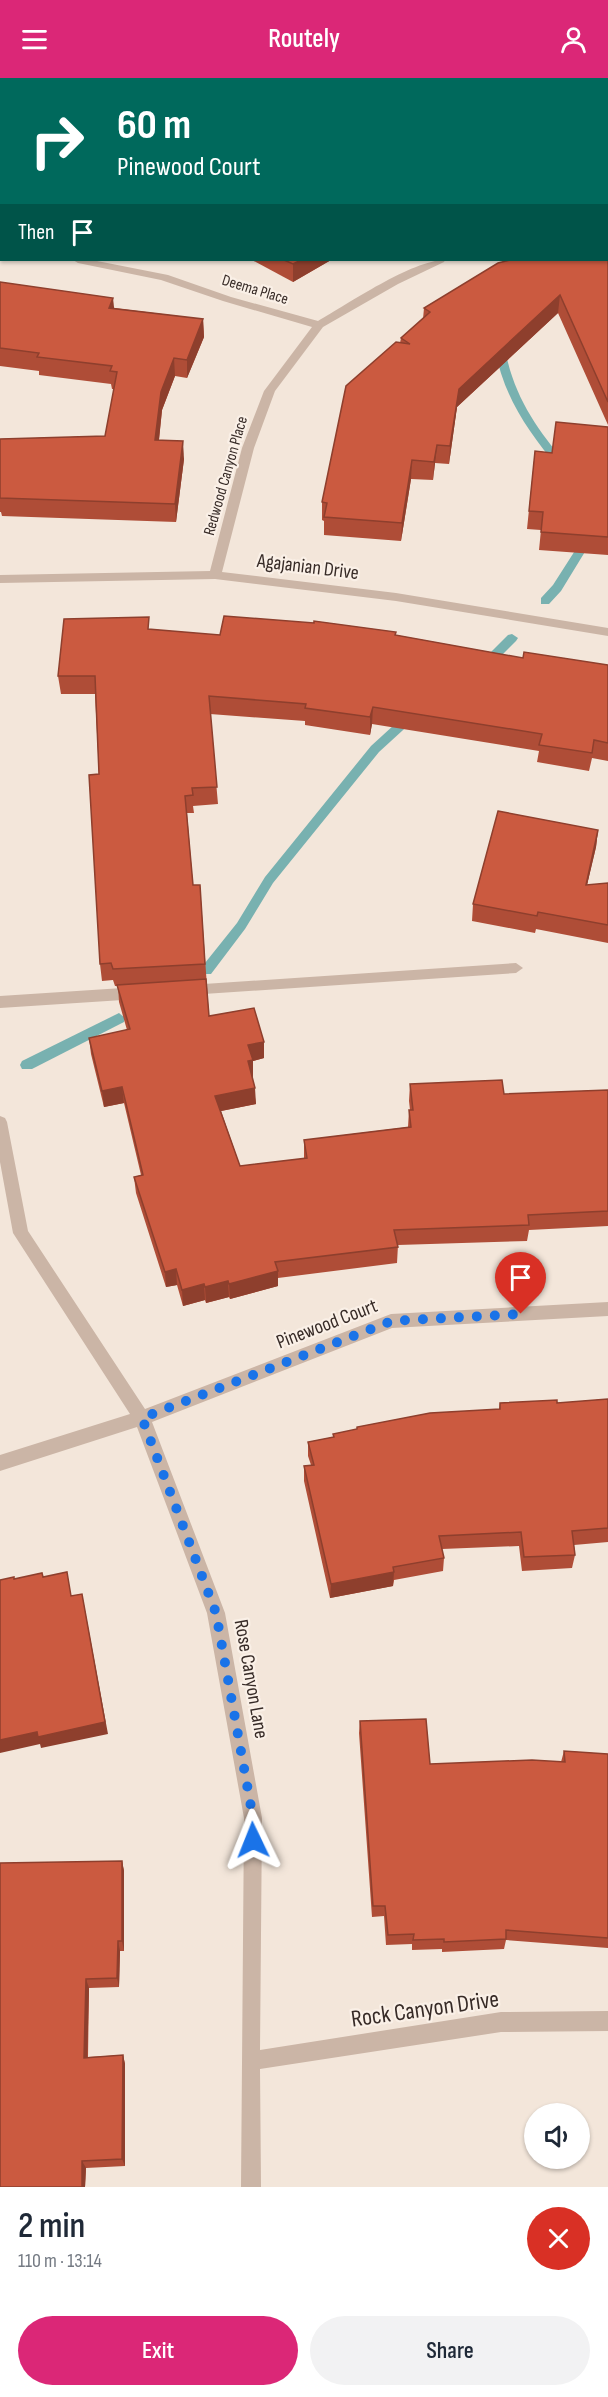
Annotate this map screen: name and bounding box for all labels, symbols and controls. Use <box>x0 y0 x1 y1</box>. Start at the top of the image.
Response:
icon: menu <box>18 23 51 56</box>
text: Routely <box>268 23 340 55</box>
icon: person <box>557 23 590 56</box>
text: 60 m <box>117 100 191 151</box>
icon: right <box>18 102 96 180</box>
text: Pinewood Court <box>117 151 260 183</box>
icon: arrive <box>66 216 99 249</box>
text: Then <box>18 219 54 246</box>
street label: Deema Place <box>220 271 290 309</box>
street label: Redwood Canyon Place <box>200 414 252 538</box>
street label: Agajanian Drive <box>255 549 360 585</box>
pin <box>495 1252 546 1314</box>
icon: arrive <box>504 1261 537 1294</box>
street label: Pinewood Court <box>273 1294 381 1354</box>
street label: Rose Canyon Lane <box>229 1618 273 1740</box>
position arrow <box>221 1808 285 1872</box>
street label: Rock Canyon Drive <box>349 1984 501 2034</box>
map controls <box>524 2103 590 2169</box>
button: sound <box>524 2103 590 2169</box>
text: 2 min <box>18 2205 85 2248</box>
button: close <box>527 2207 590 2270</box>
text: 110 m · 13:14 <box>18 2249 102 2273</box>
button: Exit <box>18 2316 298 2385</box>
button: Share <box>310 2316 590 2385</box>

